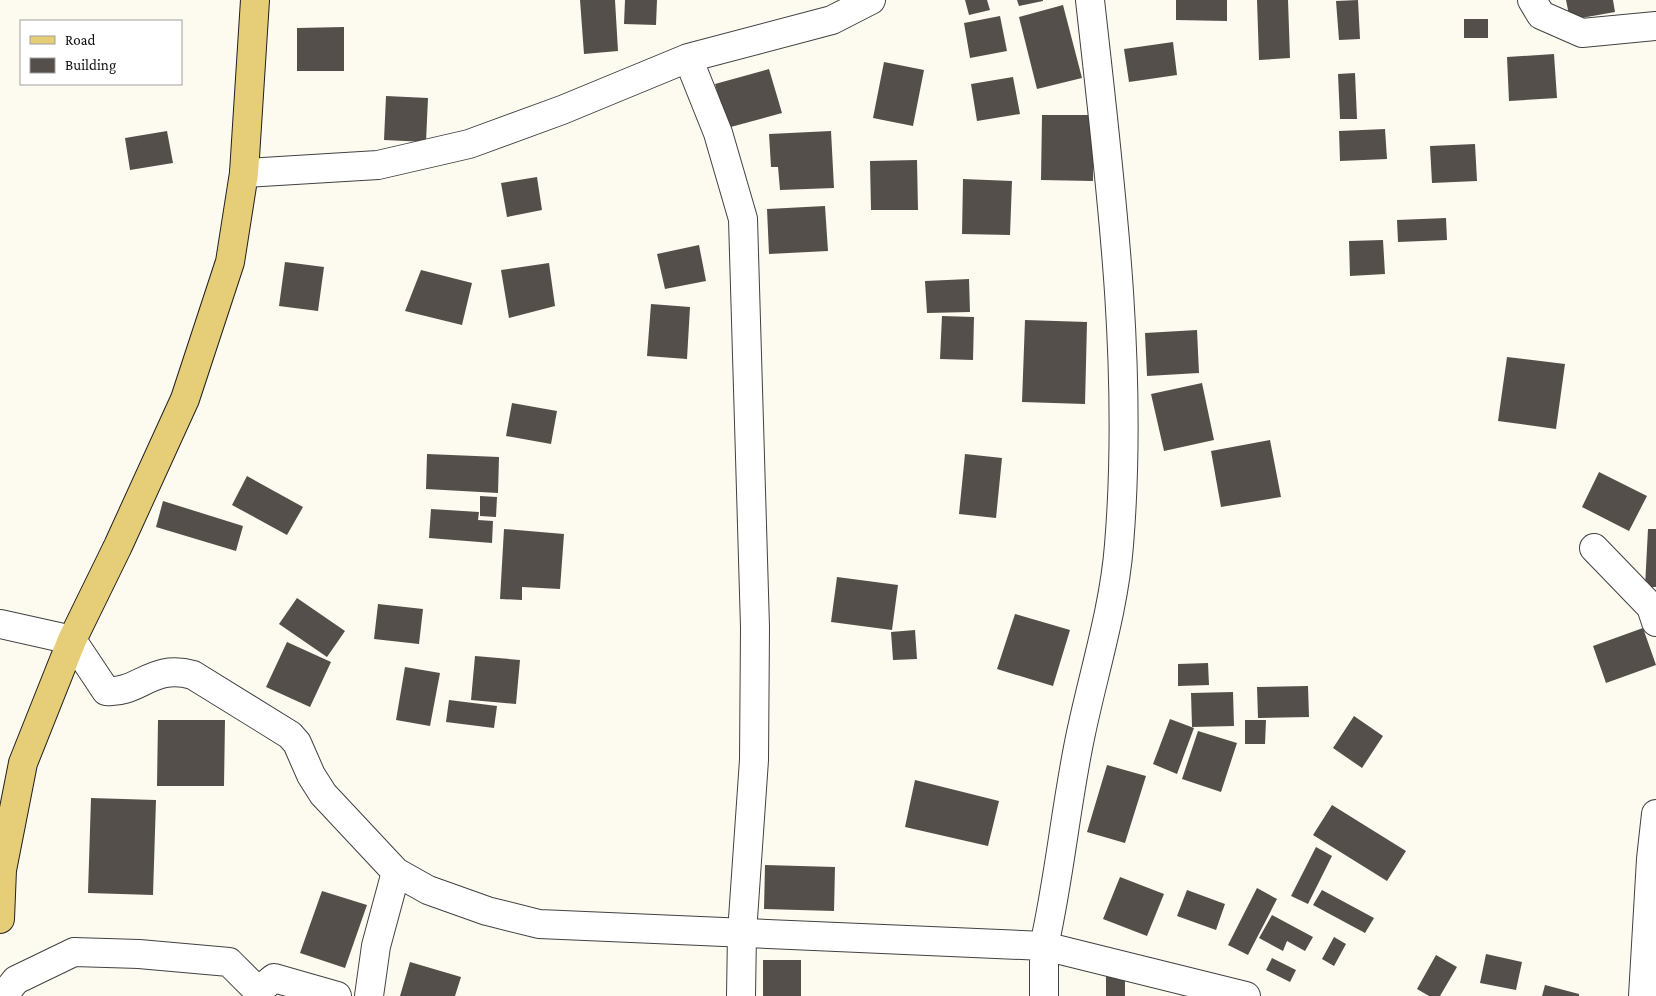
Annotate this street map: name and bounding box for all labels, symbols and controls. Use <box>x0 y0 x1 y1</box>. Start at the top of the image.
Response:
legend <box>20 20 182 85</box>
text: Road <box>65 32 96 48</box>
text: Building <box>65 57 116 74</box>

